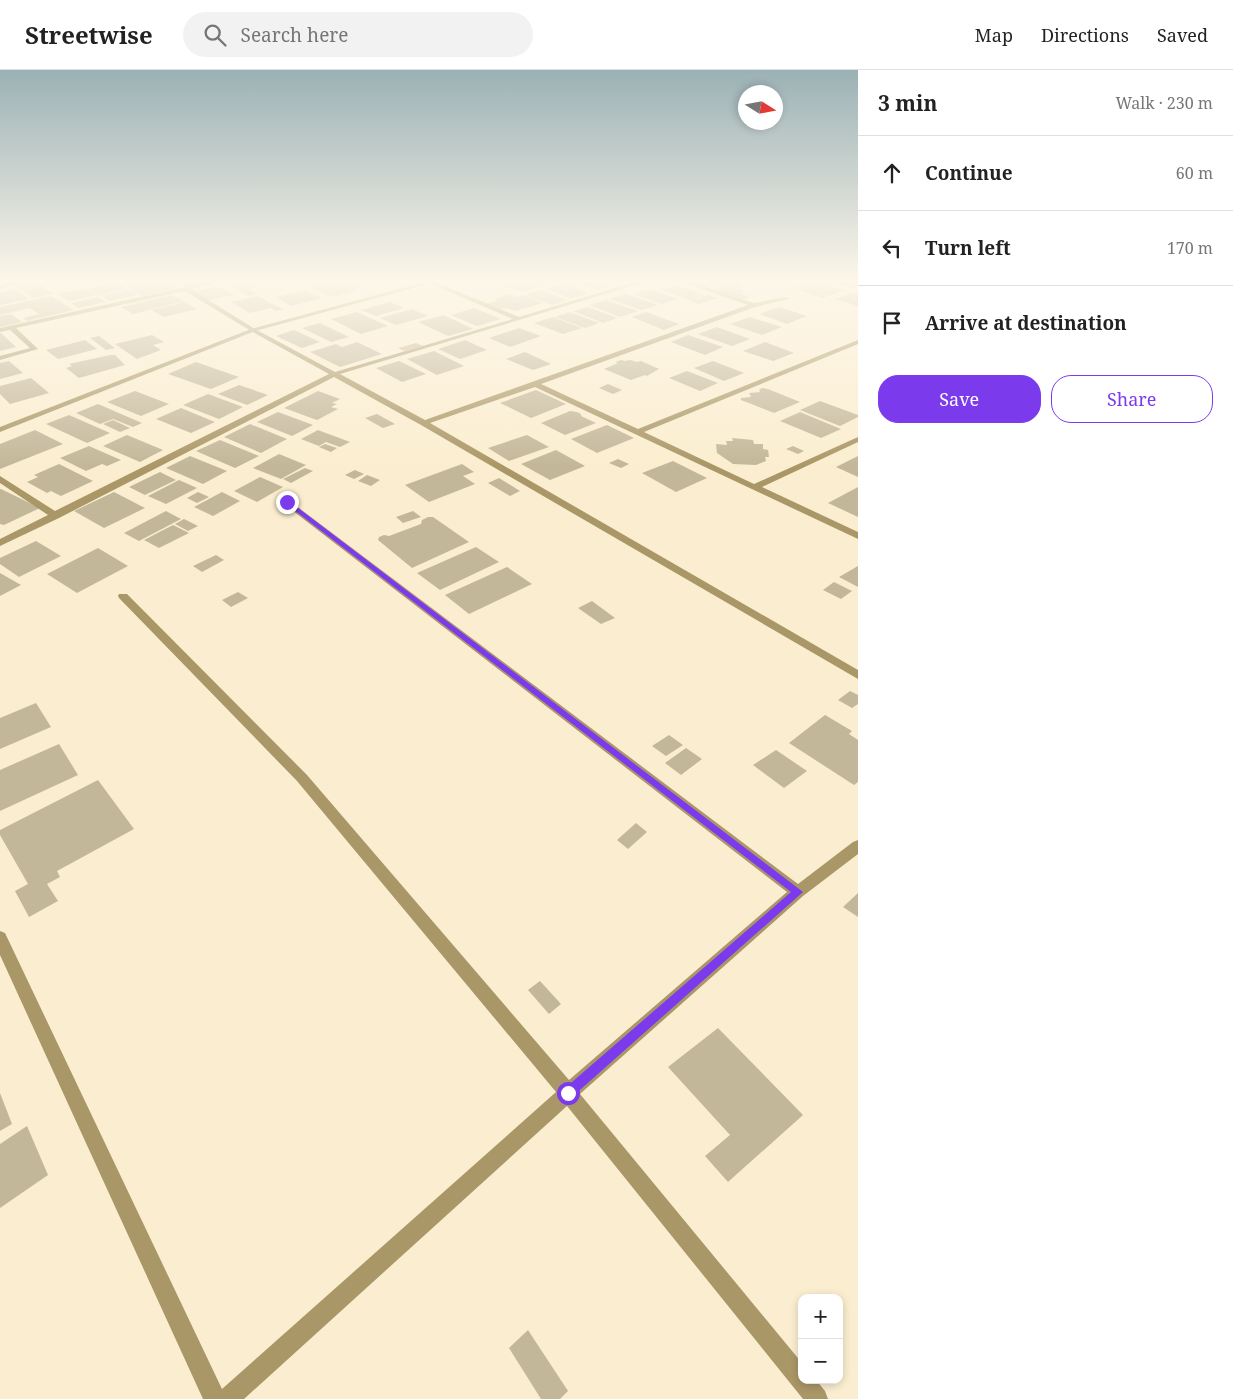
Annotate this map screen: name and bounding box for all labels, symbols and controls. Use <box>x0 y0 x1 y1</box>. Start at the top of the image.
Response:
search box <box>183 12 533 57</box>
text: Streetwise <box>25 18 153 51</box>
icon: search <box>201 21 229 49</box>
text: Search here <box>241 22 348 48</box>
text: Map <box>975 23 1013 47</box>
text: Directions <box>1041 23 1129 47</box>
text: Saved <box>1157 23 1208 47</box>
north arrow <box>738 85 783 130</box>
text: 3 min <box>878 89 937 117</box>
text: Walk · 230 m <box>1116 92 1213 114</box>
icon: ahead <box>878 159 906 187</box>
text: Continue <box>925 160 1013 186</box>
text: 60 m <box>1176 162 1213 184</box>
icon: left <box>878 234 906 262</box>
text: Turn left <box>925 235 1011 261</box>
text: 170 m <box>1167 237 1213 259</box>
icon: arrive <box>878 309 906 337</box>
text: Arrive at destination <box>925 310 1127 336</box>
button: Save <box>878 375 1041 423</box>
button: Share <box>1051 375 1213 423</box>
route end <box>276 491 299 514</box>
route start <box>557 1082 580 1105</box>
map controls <box>798 1294 843 1384</box>
button: + <box>798 1294 843 1339</box>
button: − <box>798 1339 843 1384</box>

